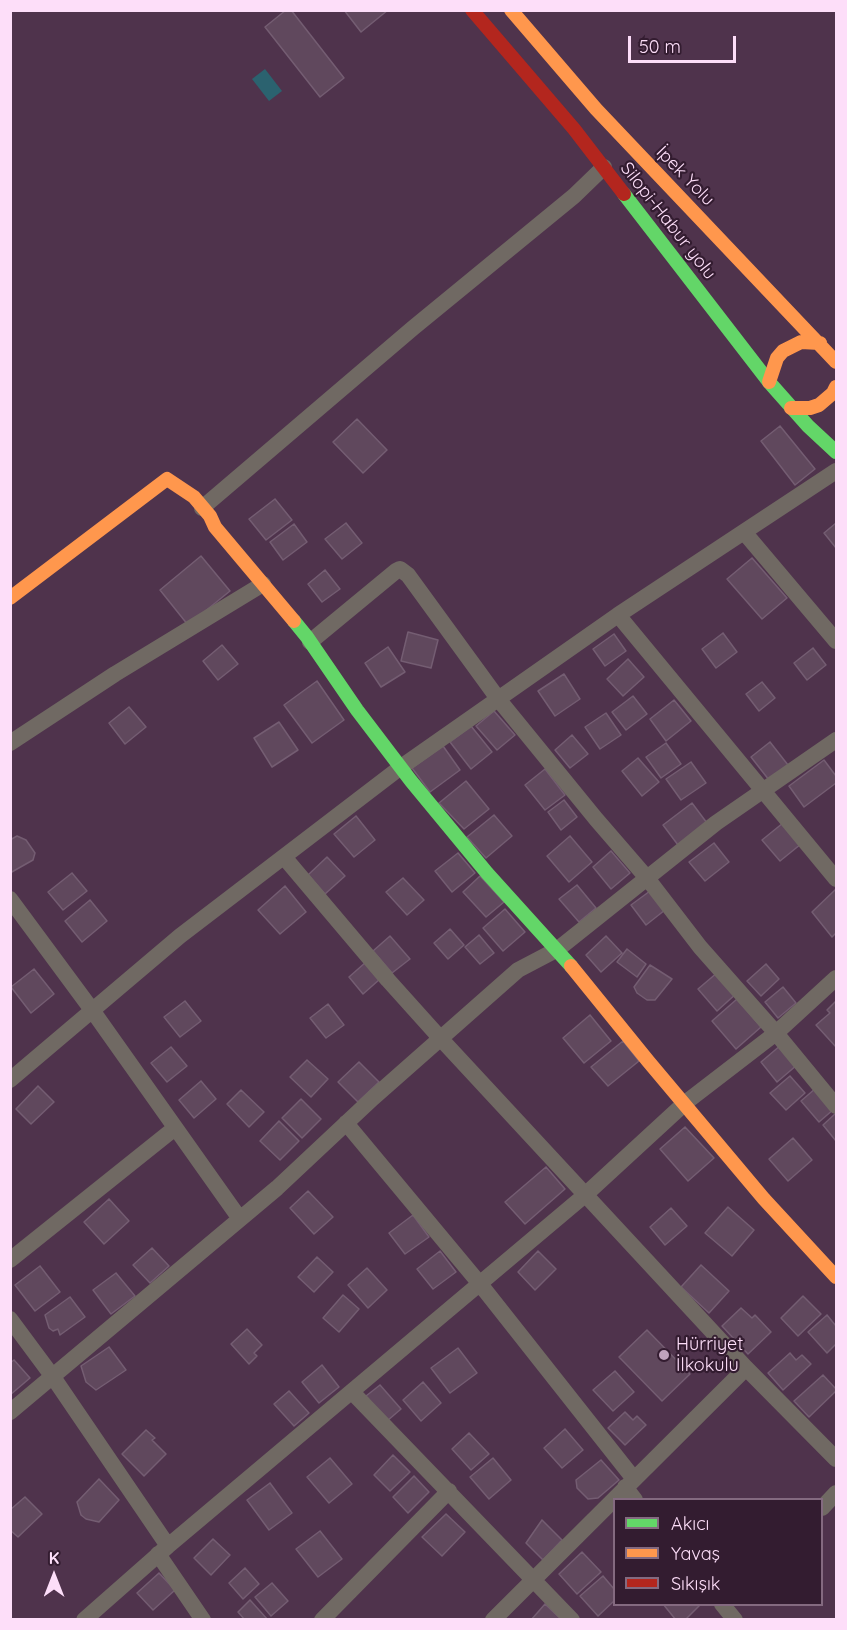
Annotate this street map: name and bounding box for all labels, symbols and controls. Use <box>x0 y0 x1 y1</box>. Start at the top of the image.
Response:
scale bar <box>631 24 739 62</box>
text: 50 m <box>639 35 681 58</box>
street label: İpek Yolu <box>651 142 719 210</box>
street label: Silopi-Habur yolu <box>616 158 720 284</box>
place label: Hürriyet İlkokulu <box>676 1334 743 1376</box>
marker: Hürriyet İlkokulu <box>657 1348 671 1362</box>
legend <box>613 1498 823 1606</box>
text: Akıcı <box>671 1512 709 1535</box>
text: Yavaş <box>671 1542 720 1565</box>
north arrow <box>24 1546 84 1606</box>
text: K <box>49 1548 59 1568</box>
text: Sıkışık <box>671 1572 720 1595</box>

